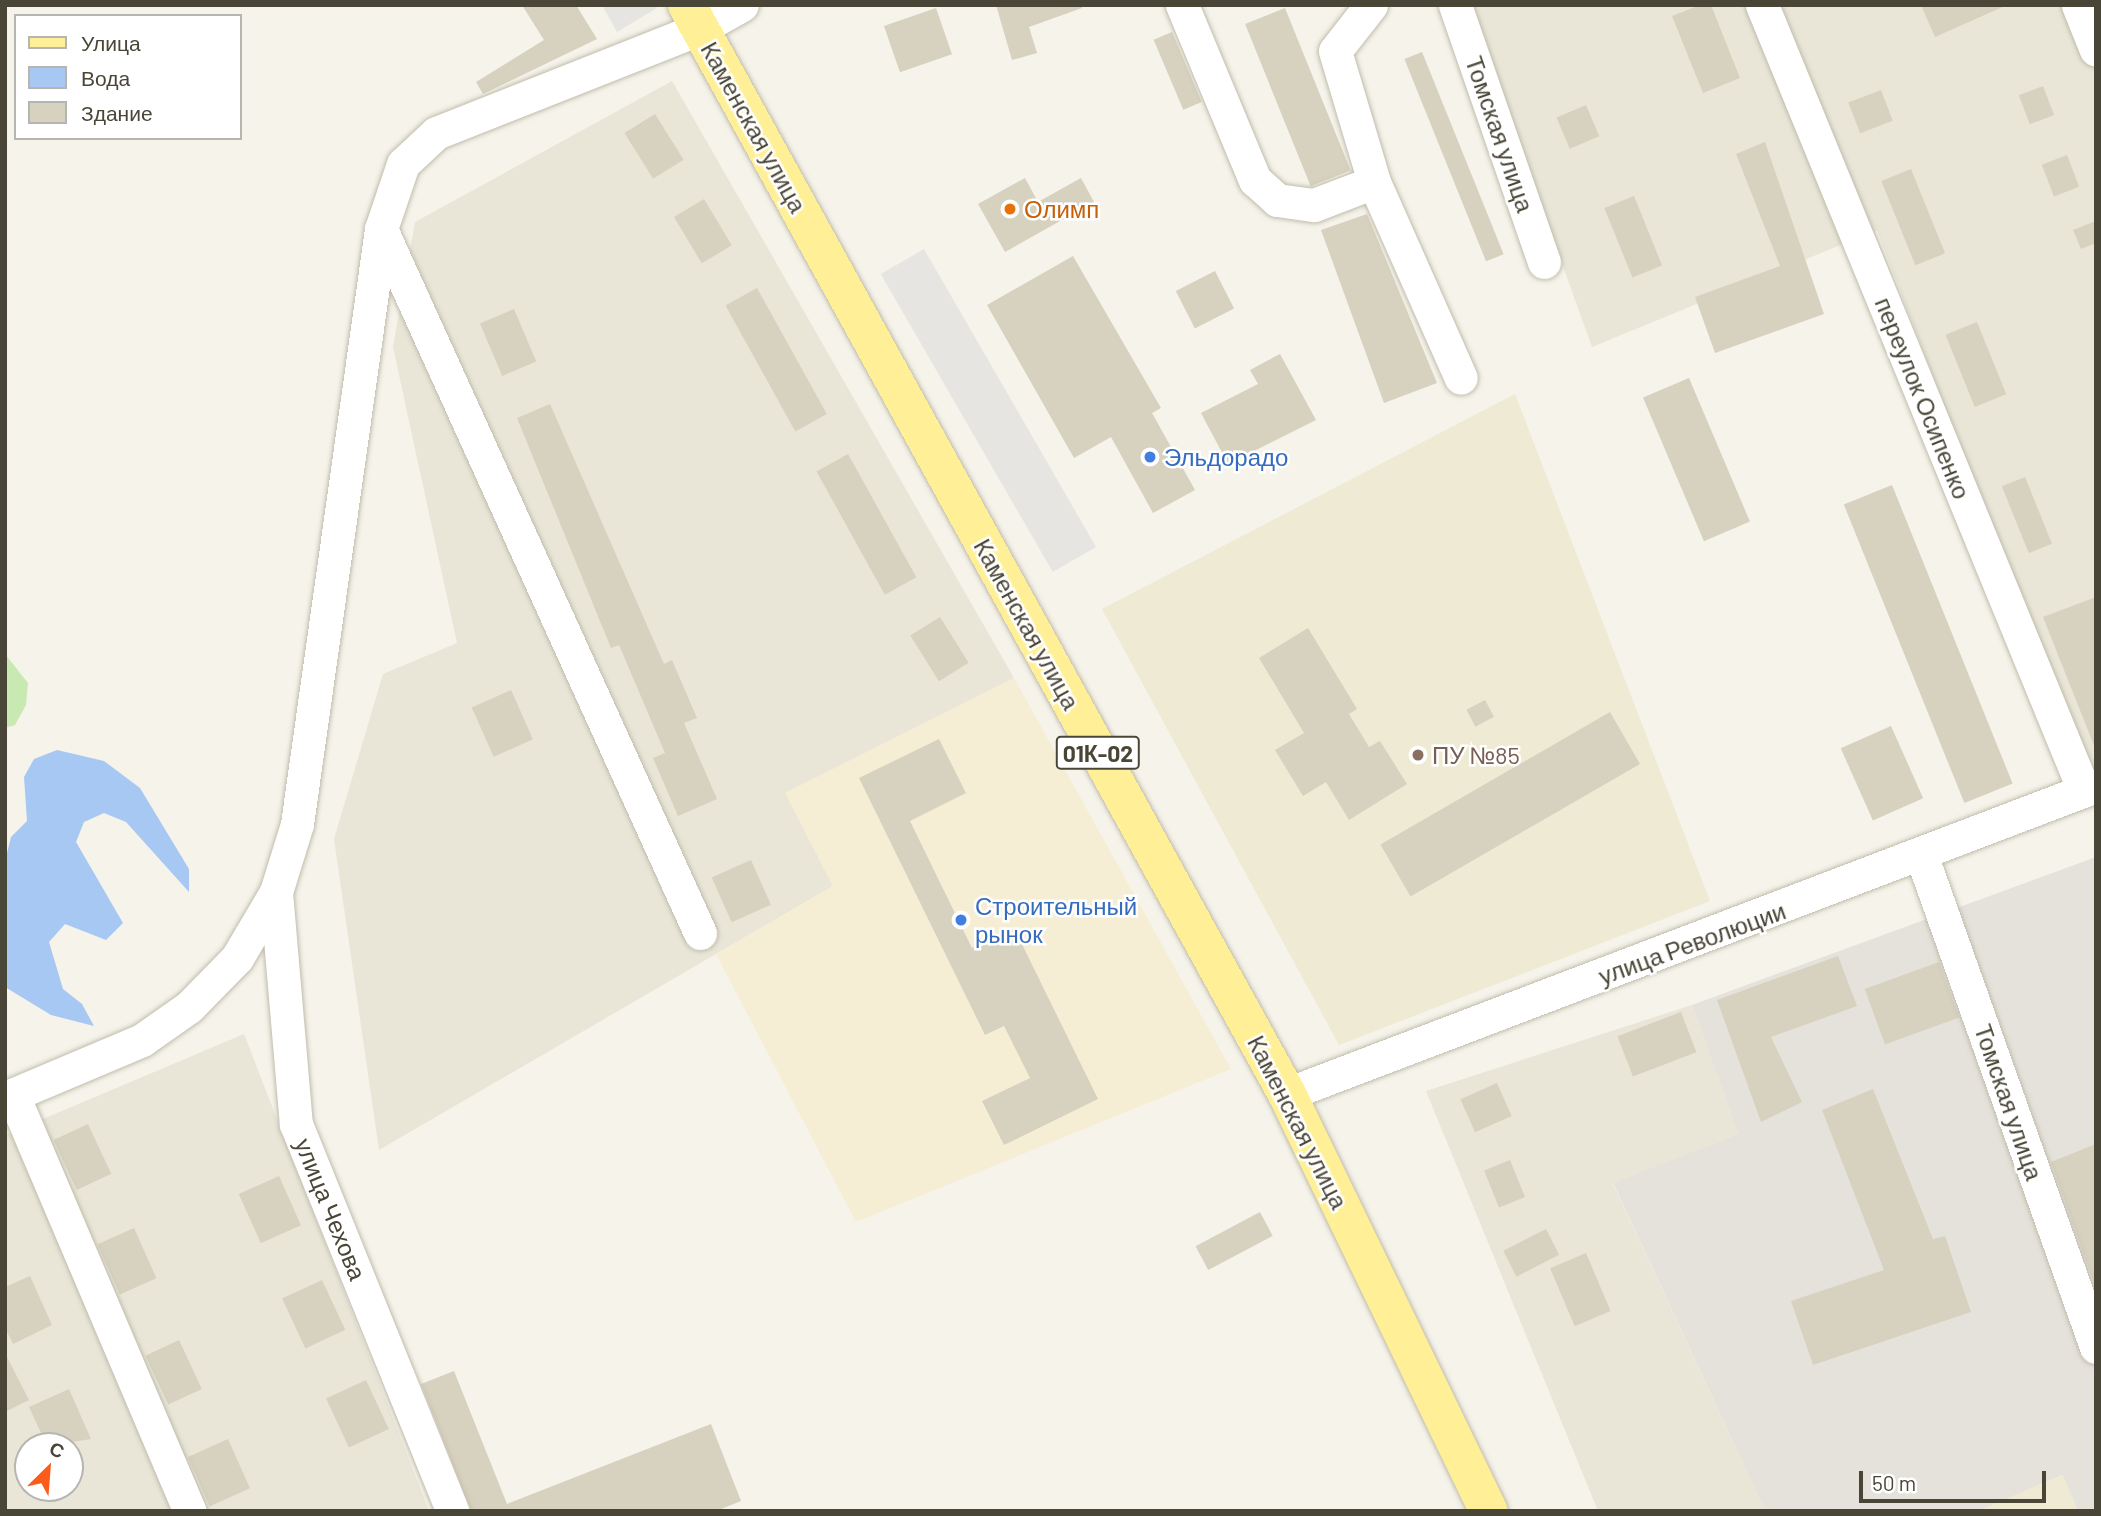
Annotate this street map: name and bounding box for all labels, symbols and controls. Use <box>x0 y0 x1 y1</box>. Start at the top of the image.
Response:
legend <box>14 14 242 140</box>
text: Улица <box>81 30 141 55</box>
street label: Каменская улица <box>695 37 813 217</box>
street label: Томская улица <box>1460 52 1540 216</box>
text: Вода <box>81 65 130 90</box>
text: Здание <box>81 100 153 125</box>
place label: Олимп <box>1024 195 1099 223</box>
marker: Олимп <box>1002 201 1018 217</box>
street label: переулок Осипенко <box>1869 293 1977 503</box>
place label: Эльдорадо <box>1164 443 1288 471</box>
marker: Эльдорадо <box>1142 449 1158 465</box>
street label: Каменская улица <box>968 534 1086 714</box>
road number: 01К-02 <box>1054 734 1142 772</box>
place label: ПУ №85 <box>1432 741 1520 769</box>
marker: ПУ №85 <box>1410 747 1426 763</box>
place label: Строительный рынок <box>975 892 1137 948</box>
street label: улица Революции <box>1595 896 1789 990</box>
marker: Строительный рынок <box>953 912 969 928</box>
street label: Томская улица <box>1969 1020 2049 1184</box>
street label: Каменская улица <box>1242 1031 1354 1213</box>
street label: улица Чехова <box>289 1134 373 1284</box>
north arrow <box>14 1432 84 1502</box>
text: С <box>46 1436 68 1463</box>
scale bar <box>1863 1456 2050 1500</box>
text: 50 m <box>1872 1470 1916 1495</box>

